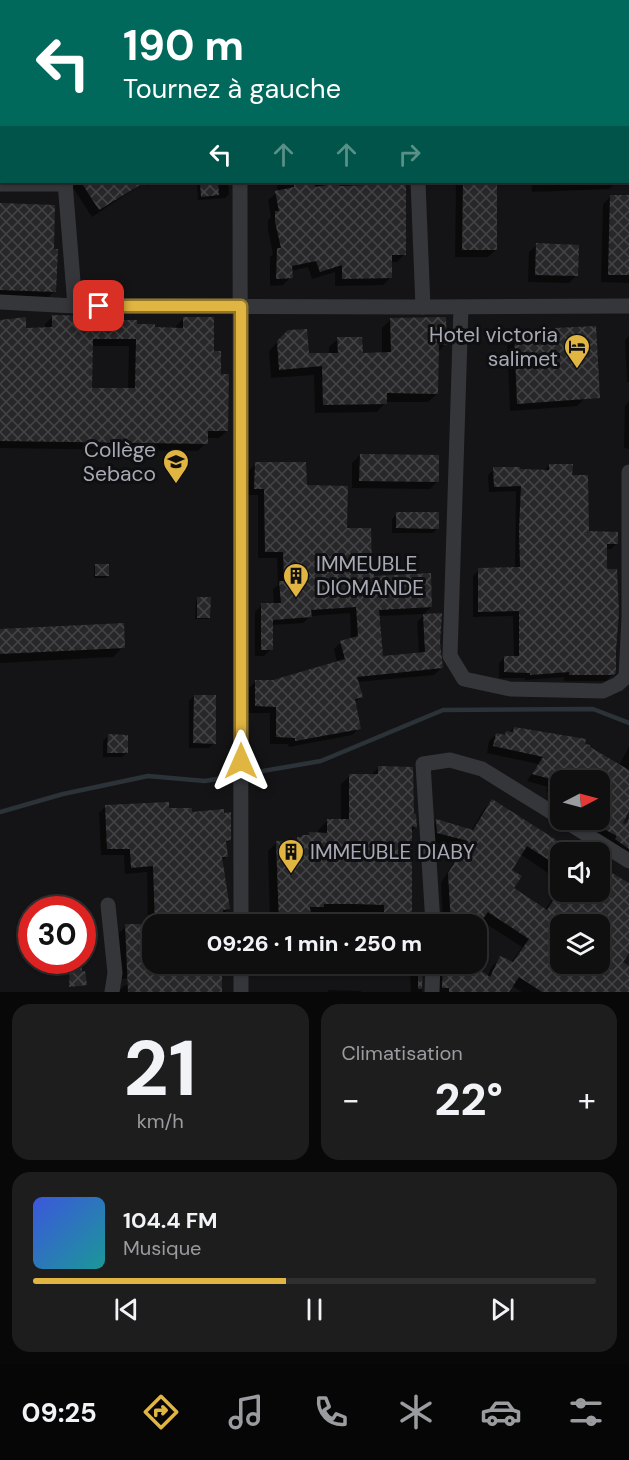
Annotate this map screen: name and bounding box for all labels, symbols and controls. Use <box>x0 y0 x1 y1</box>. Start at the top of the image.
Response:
text: 190 m <box>123 18 244 73</box>
icon: left <box>24 24 102 102</box>
text: Tournez à gauche <box>123 71 341 106</box>
icon: left <box>204 138 237 171</box>
icon: ahead <box>267 138 300 171</box>
icon: ahead <box>330 138 363 171</box>
icon: right <box>393 138 426 171</box>
pin <box>73 280 124 331</box>
icon: arrive <box>82 289 115 322</box>
place label: Hotel victoria salimet <box>429 321 558 373</box>
hotel icon: Hotel victoria salimet <box>562 332 592 370</box>
place label: Collège Sebaco <box>83 436 156 488</box>
school or university icon: Collège Sebaco <box>161 447 191 485</box>
place label: IMMEUBLE DIOMANDE <box>316 550 424 602</box>
building icon: IMMEUBLE DIOMANDE <box>281 561 311 599</box>
position arrow <box>209 729 273 793</box>
north arrow <box>550 770 610 830</box>
map controls <box>550 770 610 974</box>
building icon: IMMEUBLE DIABY <box>276 837 306 875</box>
place label: IMMEUBLE DIABY <box>310 838 475 866</box>
button: sound <box>550 842 610 902</box>
speed limit sign: 30 <box>18 896 96 974</box>
button: layers <box>550 914 610 974</box>
text: 09:26 · 1 min · 250 m <box>207 929 422 958</box>
text: 21 <box>124 1018 197 1119</box>
text: Climatisation <box>342 1040 463 1066</box>
text: 22° <box>435 1070 503 1129</box>
text: − <box>342 1078 360 1121</box>
text: + <box>578 1078 596 1121</box>
text: km/h <box>137 1108 184 1134</box>
text: 104.4 FM <box>123 1206 218 1235</box>
text: Musique <box>123 1235 201 1261</box>
icon: previous <box>110 1293 143 1326</box>
icon: pause <box>298 1293 331 1326</box>
icon: next <box>486 1293 519 1326</box>
icon: directions <box>140 1391 182 1433</box>
icon: music <box>225 1391 267 1433</box>
icon: phone <box>310 1391 352 1433</box>
icon: climate <box>395 1391 437 1433</box>
icon: car <box>480 1391 522 1433</box>
icon: filters <box>565 1391 607 1433</box>
text: 09:25 <box>22 1395 97 1430</box>

